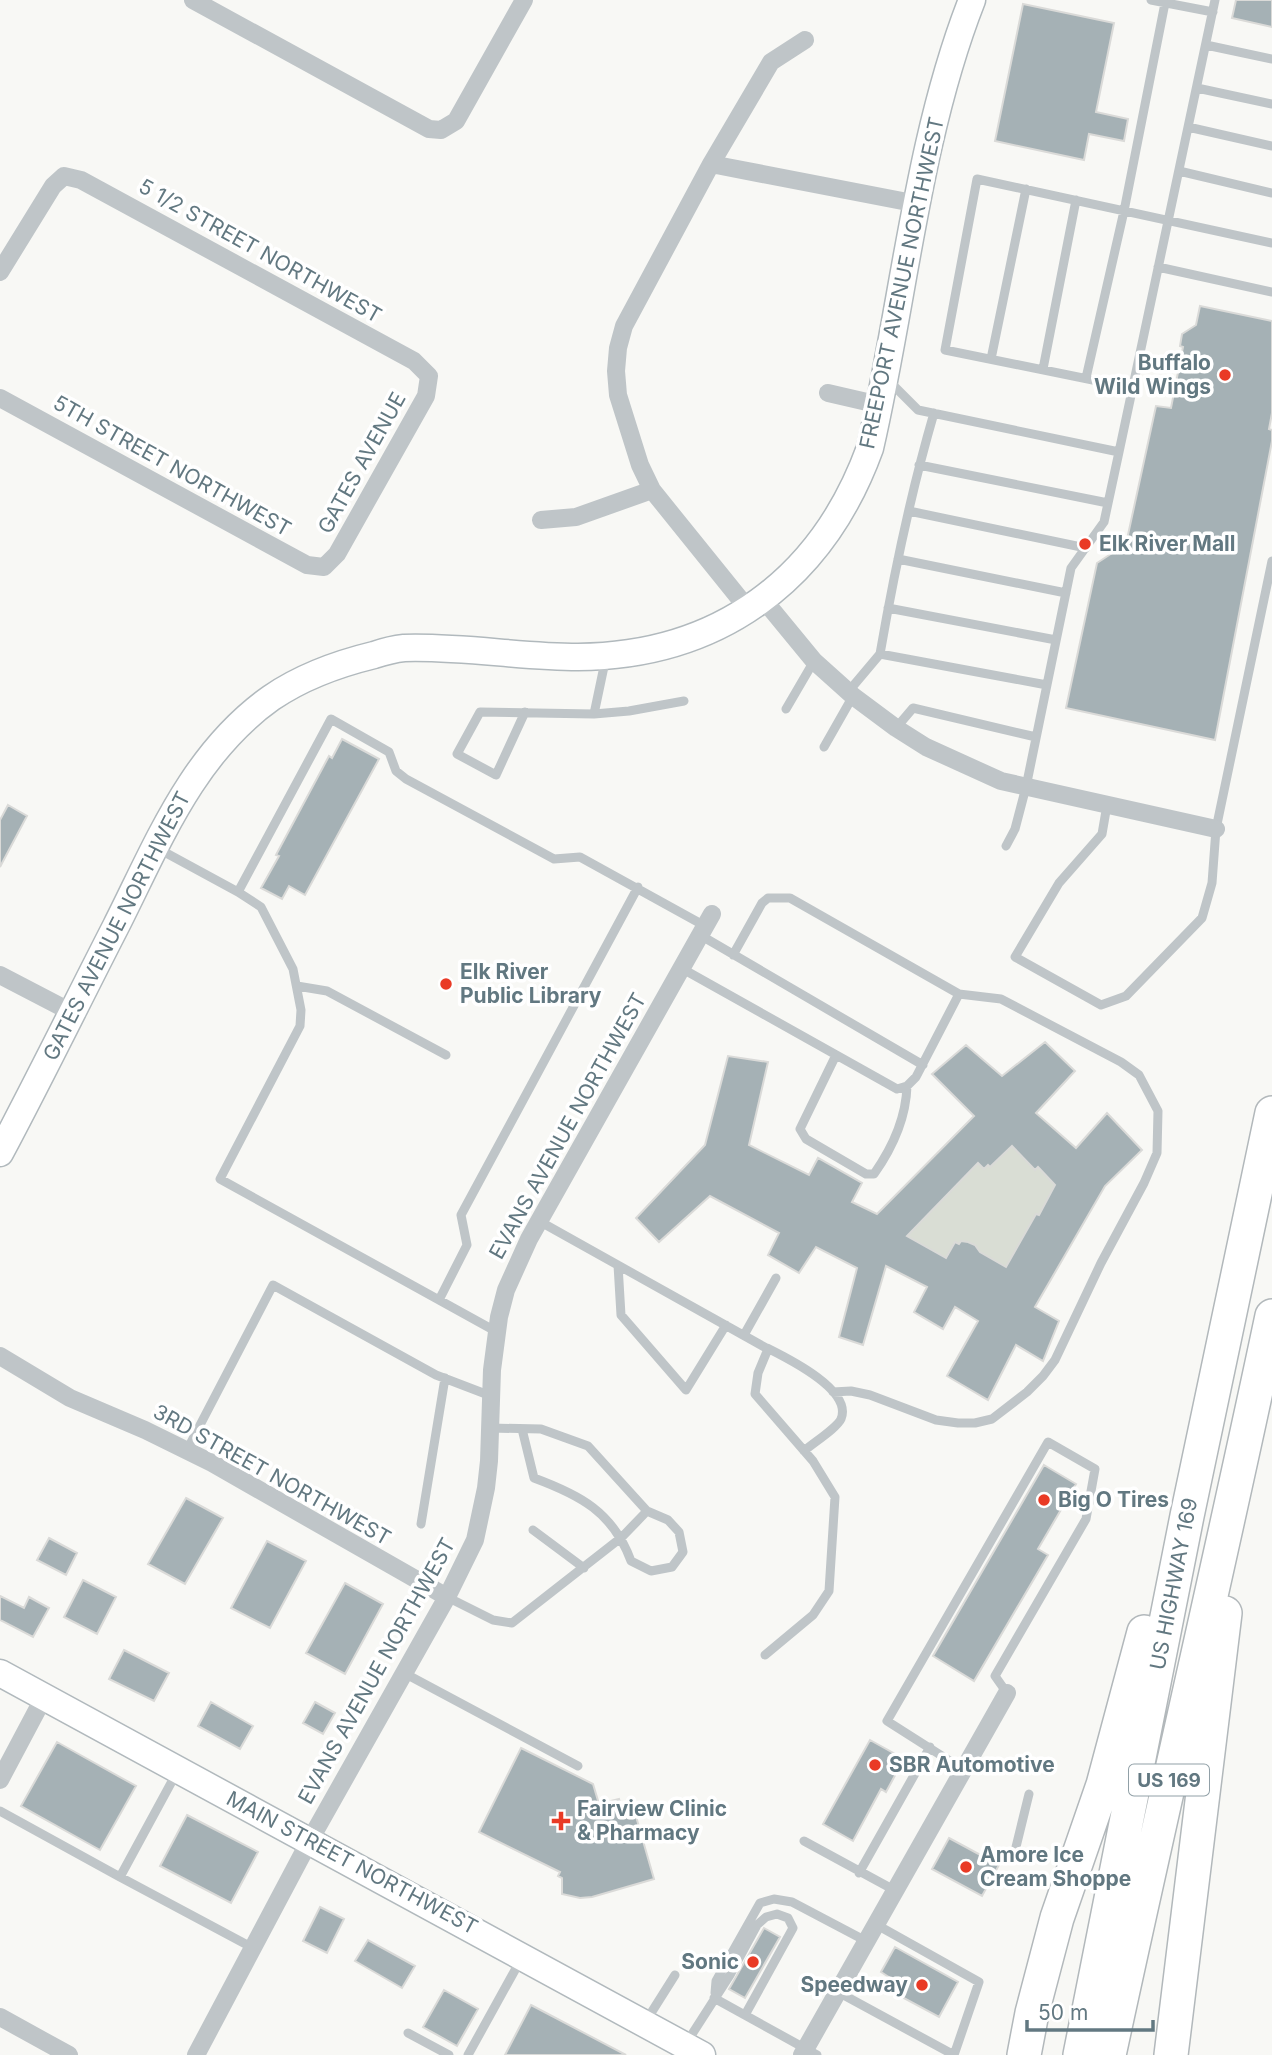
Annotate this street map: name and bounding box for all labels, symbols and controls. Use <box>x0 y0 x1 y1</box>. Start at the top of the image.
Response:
street label: FREEPORT AVENUE NORTHWEST <box>854 115 949 451</box>
street label: 5 1/2 STREET NORTHWEST <box>135 173 386 328</box>
place label: Buffalo Wild Wings <box>1094 350 1211 399</box>
marker: Buffalo Wild Wings <box>1217 367 1233 383</box>
street label: GATES AVENUE <box>312 388 411 538</box>
street label: 5TH STREET NORTHWEST <box>49 390 296 541</box>
place label: Elk River Mall <box>1099 531 1235 556</box>
marker: Elk River Mall <box>1077 536 1093 552</box>
street label: GATES AVENUE NORTHWEST <box>38 787 195 1064</box>
place label: Elk River Public Library <box>460 959 602 1008</box>
marker: Elk River Public Library <box>438 976 454 992</box>
street label: EVANS AVENUE NORTHWEST <box>484 988 651 1263</box>
street label: 3RD STREET NORTHWEST <box>149 1399 395 1550</box>
place label: Big O Tires <box>1058 1487 1169 1512</box>
marker: Big O Tires <box>1036 1492 1052 1508</box>
street label: US HIGHWAY 169 <box>1145 1496 1202 1672</box>
street label: EVANS AVENUE NORTHWEST <box>293 1533 460 1808</box>
place label: SBR Automotive <box>889 1752 1055 1777</box>
marker: SBR Automotive <box>867 1757 883 1773</box>
road number: US 169 <box>1129 1764 1209 1796</box>
street label: MAIN STREET NORTHWEST <box>222 1786 482 1940</box>
place label: Fairview Clinic & Pharmacy <box>577 1796 727 1845</box>
marker: Fairview Clinic & Pharmacy <box>551 1811 571 1831</box>
place label: Amore Ice Cream Shoppe <box>980 1842 1131 1891</box>
marker: Amore Ice Cream Shoppe <box>958 1859 974 1875</box>
place label: Sonic <box>681 1949 739 1974</box>
marker: Sonic <box>745 1954 761 1970</box>
place label: Speedway <box>800 1972 908 1997</box>
marker: Speedway <box>914 1977 930 1993</box>
scale bar <box>1027 1988 1153 2032</box>
text: 50 m <box>1038 2000 1088 2025</box>

